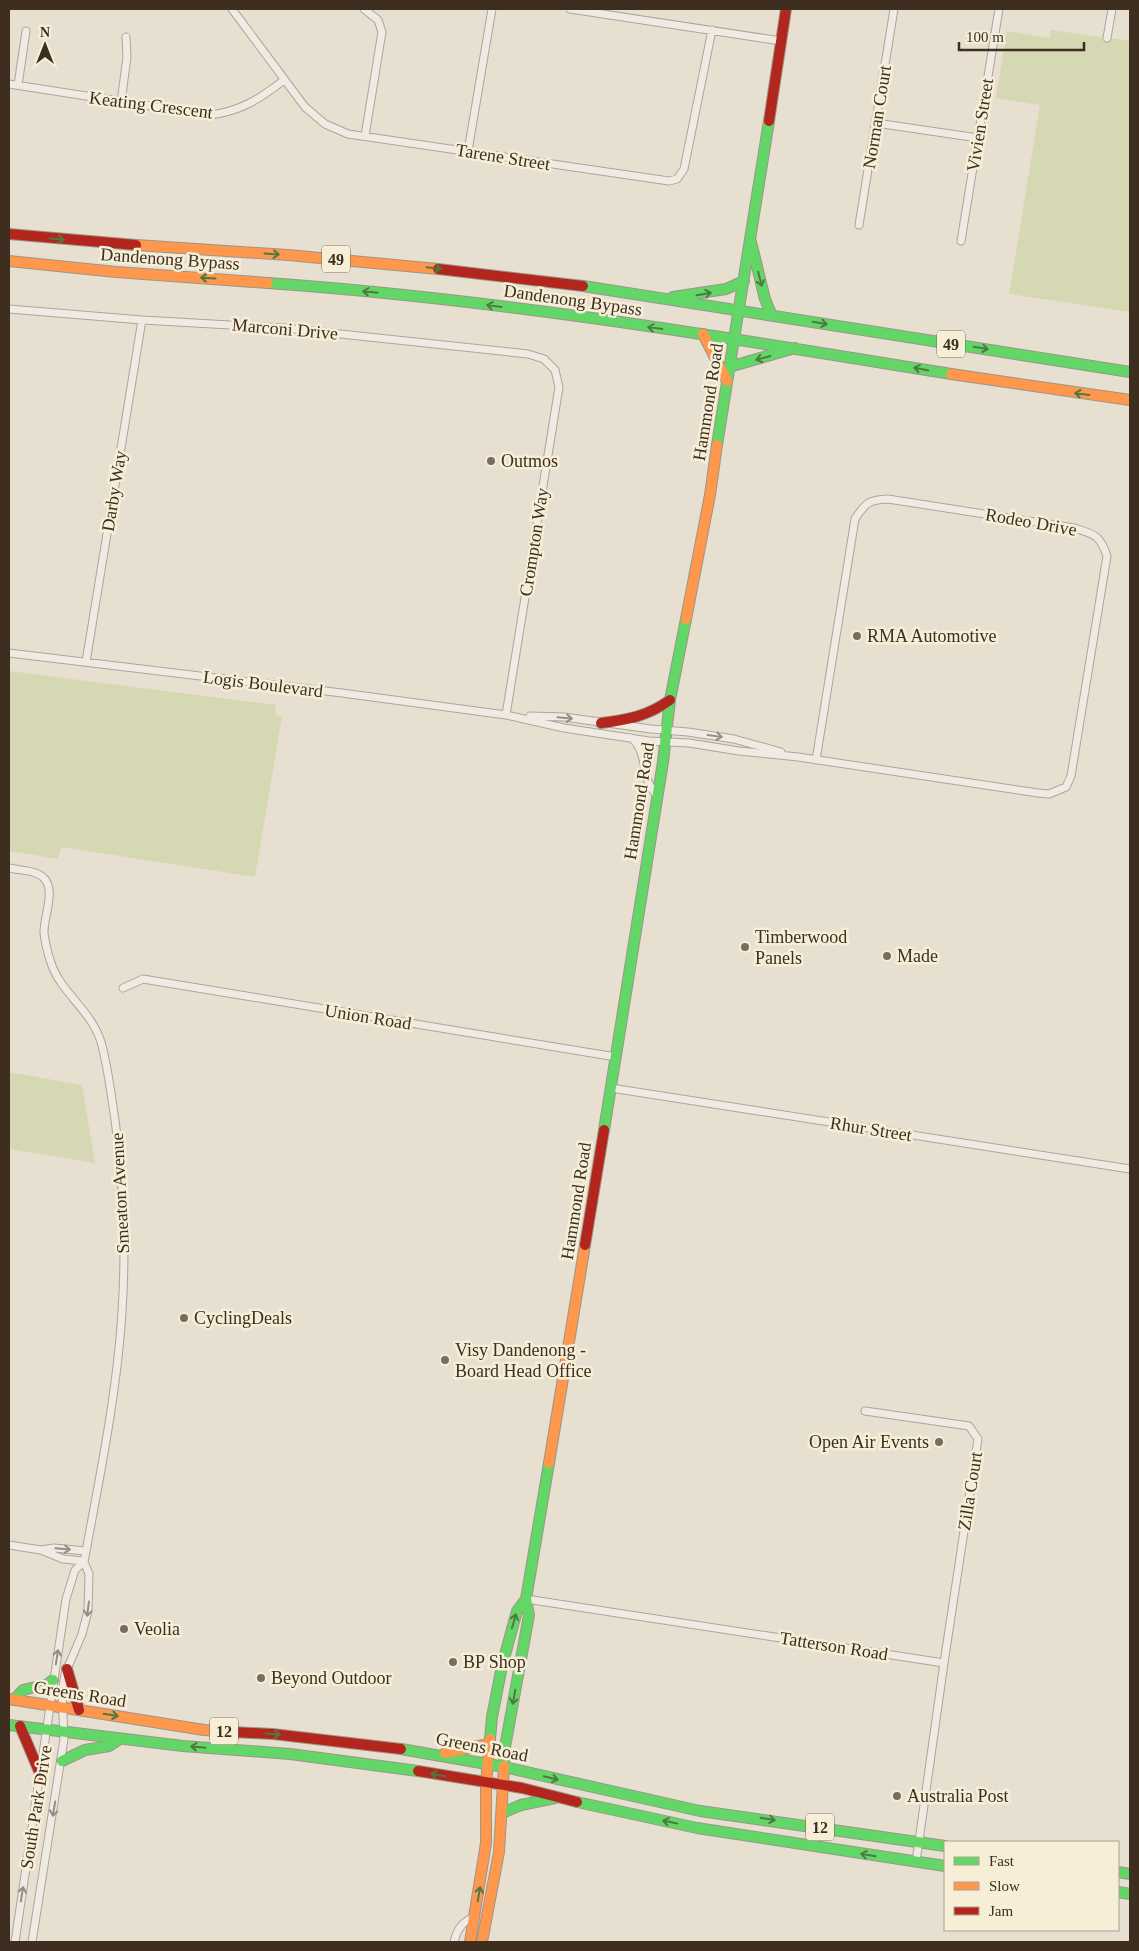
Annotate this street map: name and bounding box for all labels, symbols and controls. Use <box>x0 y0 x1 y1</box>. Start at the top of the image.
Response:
north arrow <box>20 20 70 70</box>
scale bar <box>959 20 1084 52</box>
text: N <box>40 25 50 40</box>
text: 100 m <box>966 29 1004 45</box>
street label: Norman Court <box>859 64 895 170</box>
street label: Vivien Street <box>963 77 997 173</box>
street label: Keating Crescent <box>88 87 214 123</box>
street label: Tarene Street <box>454 140 552 174</box>
one-way arrow <box>49 234 65 244</box>
street label: Dandenong Bypass <box>100 244 240 274</box>
road number: 49 <box>322 245 350 272</box>
one-way arrow <box>263 250 279 259</box>
one-way arrow <box>425 263 441 273</box>
one-way arrow <box>756 271 765 287</box>
one-way arrow <box>200 274 216 283</box>
street label: Dandenong Bypass <box>503 280 643 320</box>
one-way arrow <box>362 287 378 296</box>
one-way arrow <box>696 288 712 298</box>
one-way arrow <box>486 301 502 311</box>
street label: Marconi Drive <box>231 314 339 344</box>
one-way arrow <box>812 319 828 329</box>
one-way arrow <box>647 323 663 333</box>
road number: 49 <box>937 330 965 358</box>
street label: Hammond Road <box>689 342 727 462</box>
one-way arrow <box>972 344 988 354</box>
one-way arrow <box>755 353 771 363</box>
one-way arrow <box>914 364 930 373</box>
one-way arrow <box>1074 389 1090 399</box>
street label: Darby Way <box>98 449 130 533</box>
place label: Outmos <box>501 451 558 471</box>
marker: Outmos <box>485 455 497 467</box>
street label: Crompton Way <box>516 486 552 598</box>
street label: Rodeo Drive <box>984 504 1078 540</box>
place label: RMA Automotive <box>867 626 997 646</box>
marker: RMA Automotive <box>851 630 863 642</box>
street label: Logis Boulevard <box>202 667 324 701</box>
one-way arrow <box>556 713 572 722</box>
one-way arrow <box>706 731 722 741</box>
street label: Hammond Road <box>620 741 658 861</box>
place label: Timberwood Panels <box>755 927 847 968</box>
marker: Timberwood Panels <box>739 941 751 953</box>
place label: Made <box>897 946 938 966</box>
marker: Made <box>881 950 893 962</box>
street label: Union Road <box>323 1000 413 1034</box>
street label: Rhur Street <box>829 1113 913 1145</box>
street label: Smeaton Avenue <box>107 1132 133 1254</box>
street label: Hammond Road <box>557 1141 595 1261</box>
place label: CyclingDeals <box>194 1308 292 1328</box>
marker: CyclingDeals <box>178 1312 190 1324</box>
place label: Visy Dandenong - Board Head Office <box>455 1340 592 1381</box>
marker: Visy Dandenong - Board Head Office <box>439 1354 451 1366</box>
place label: Open Air Events <box>809 1432 929 1452</box>
marker: Open Air Events <box>933 1436 945 1448</box>
street label: Zilla Court <box>954 1450 986 1532</box>
one-way arrow <box>55 1544 71 1554</box>
one-way arrow <box>82 1601 92 1617</box>
one-way arrow <box>510 1614 520 1630</box>
place label: Veolia <box>134 1619 180 1639</box>
marker: Veolia <box>118 1623 130 1635</box>
street label: Tatterson Road <box>778 1628 890 1664</box>
one-way arrow <box>52 1650 62 1666</box>
place label: BP Shop <box>463 1652 526 1672</box>
marker: BP Shop <box>447 1656 459 1668</box>
place label: Beyond Outdoor <box>271 1668 392 1688</box>
marker: Beyond Outdoor <box>255 1672 267 1684</box>
street label: Greens Road <box>32 1677 128 1711</box>
one-way arrow <box>508 1689 518 1705</box>
one-way arrow <box>103 1711 119 1721</box>
road number: 12 <box>210 1718 238 1744</box>
street label: Greens Road <box>434 1728 530 1766</box>
one-way arrow <box>264 1729 280 1739</box>
one-way arrow <box>190 1742 206 1752</box>
street label: South Park Drive <box>16 1744 56 1870</box>
one-way arrow <box>430 1769 446 1779</box>
one-way arrow <box>543 1774 559 1783</box>
place label: Australia Post <box>907 1786 1009 1806</box>
marker: Australia Post <box>891 1790 903 1802</box>
one-way arrow <box>48 1801 58 1817</box>
road number: 12 <box>806 1814 834 1840</box>
one-way arrow <box>760 1815 776 1825</box>
one-way arrow <box>662 1817 678 1826</box>
legend <box>944 1841 1119 1931</box>
one-way arrow <box>861 1849 877 1859</box>
text: Fast <box>989 1853 1015 1869</box>
text: Slow <box>989 1878 1020 1894</box>
one-way arrow <box>18 1886 28 1902</box>
one-way arrow <box>474 1887 484 1903</box>
text: Jam <box>989 1903 1013 1919</box>

